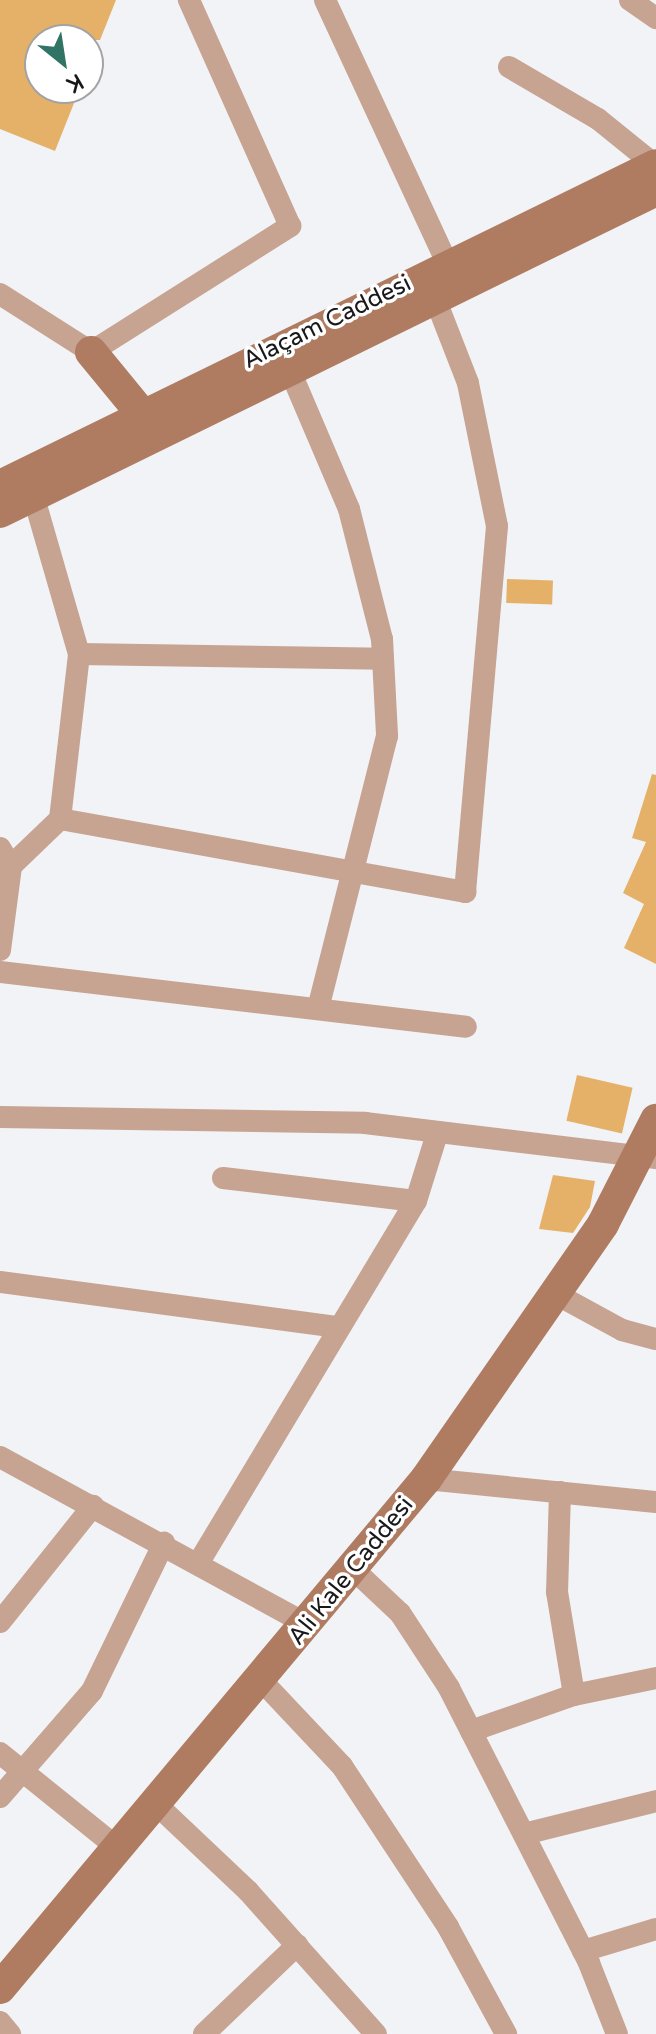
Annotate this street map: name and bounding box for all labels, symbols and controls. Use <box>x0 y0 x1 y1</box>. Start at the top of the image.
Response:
north arrow <box>24 24 104 104</box>
text: K <box>62 68 88 98</box>
street label: Alaçam Caddesi <box>238 269 416 375</box>
street label: Ali Kale Caddesi <box>282 1491 420 1651</box>

